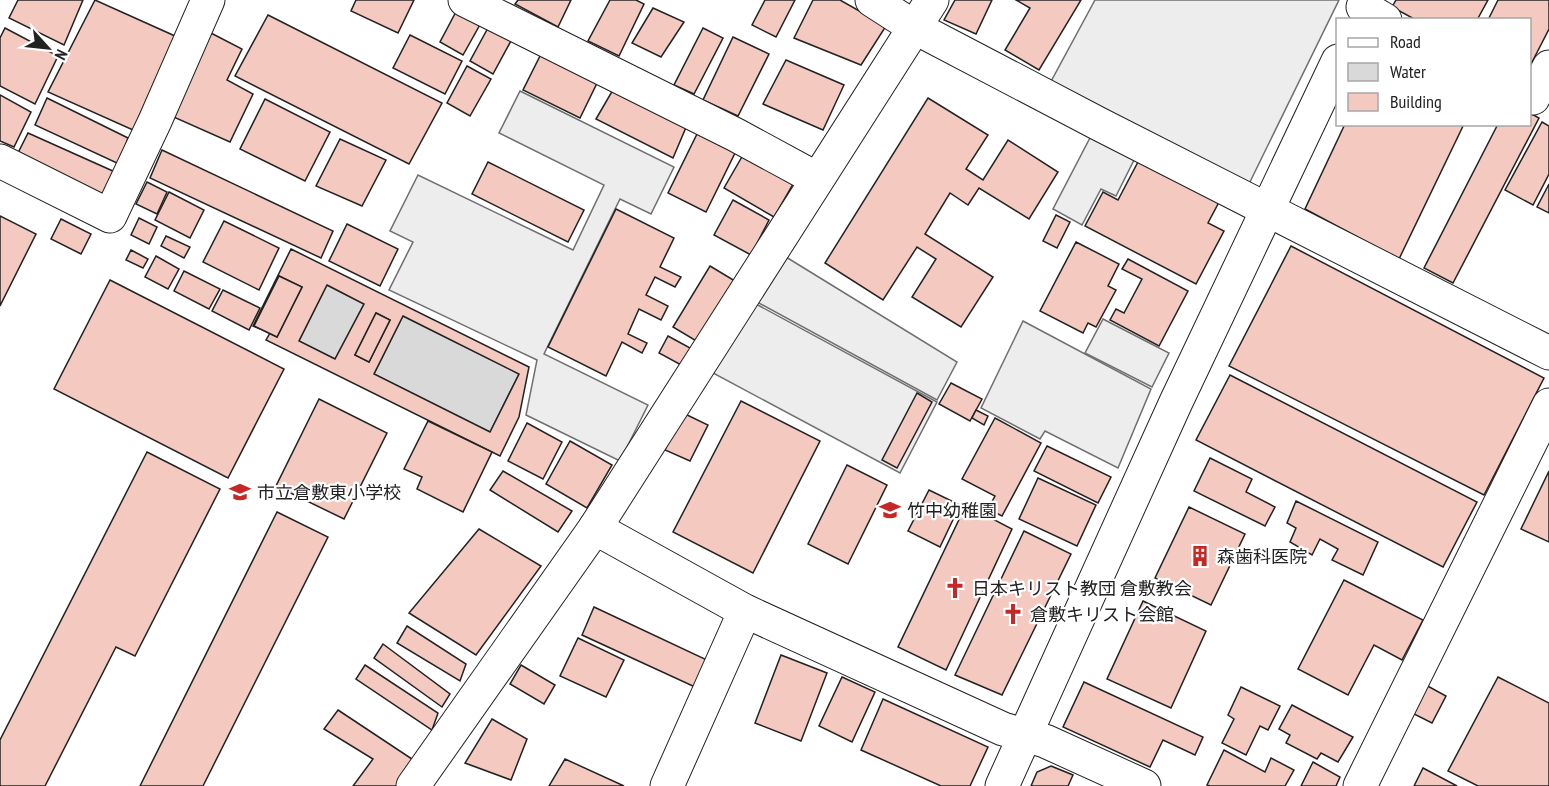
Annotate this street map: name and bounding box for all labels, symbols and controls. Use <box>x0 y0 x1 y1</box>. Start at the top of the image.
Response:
north arrow <box>18 18 78 78</box>
legend <box>1336 18 1531 126</box>
text: Road <box>1390 30 1421 53</box>
text: N <box>50 46 72 63</box>
text: Water <box>1390 60 1426 83</box>
text: Building <box>1390 90 1442 113</box>
school or university icon: 市立倉敷東小学校 <box>228 480 252 504</box>
place label: 市立倉敷東小学校 <box>257 481 401 504</box>
school or university icon: 竹中幼稚園 <box>878 498 902 522</box>
place label: 竹中幼稚園 <box>907 499 997 522</box>
building icon: 森歯科医院 <box>1188 544 1212 568</box>
place label: 森歯科医院 <box>1217 545 1307 568</box>
church icon: 日本キリスト教団 倉敷教会 <box>943 576 967 600</box>
place label: 日本キリスト教団 倉敷教会 <box>972 577 1192 600</box>
church icon: 倉敷キリスト会館 <box>1001 602 1025 626</box>
place label: 倉敷キリスト会館 <box>1030 603 1174 626</box>

